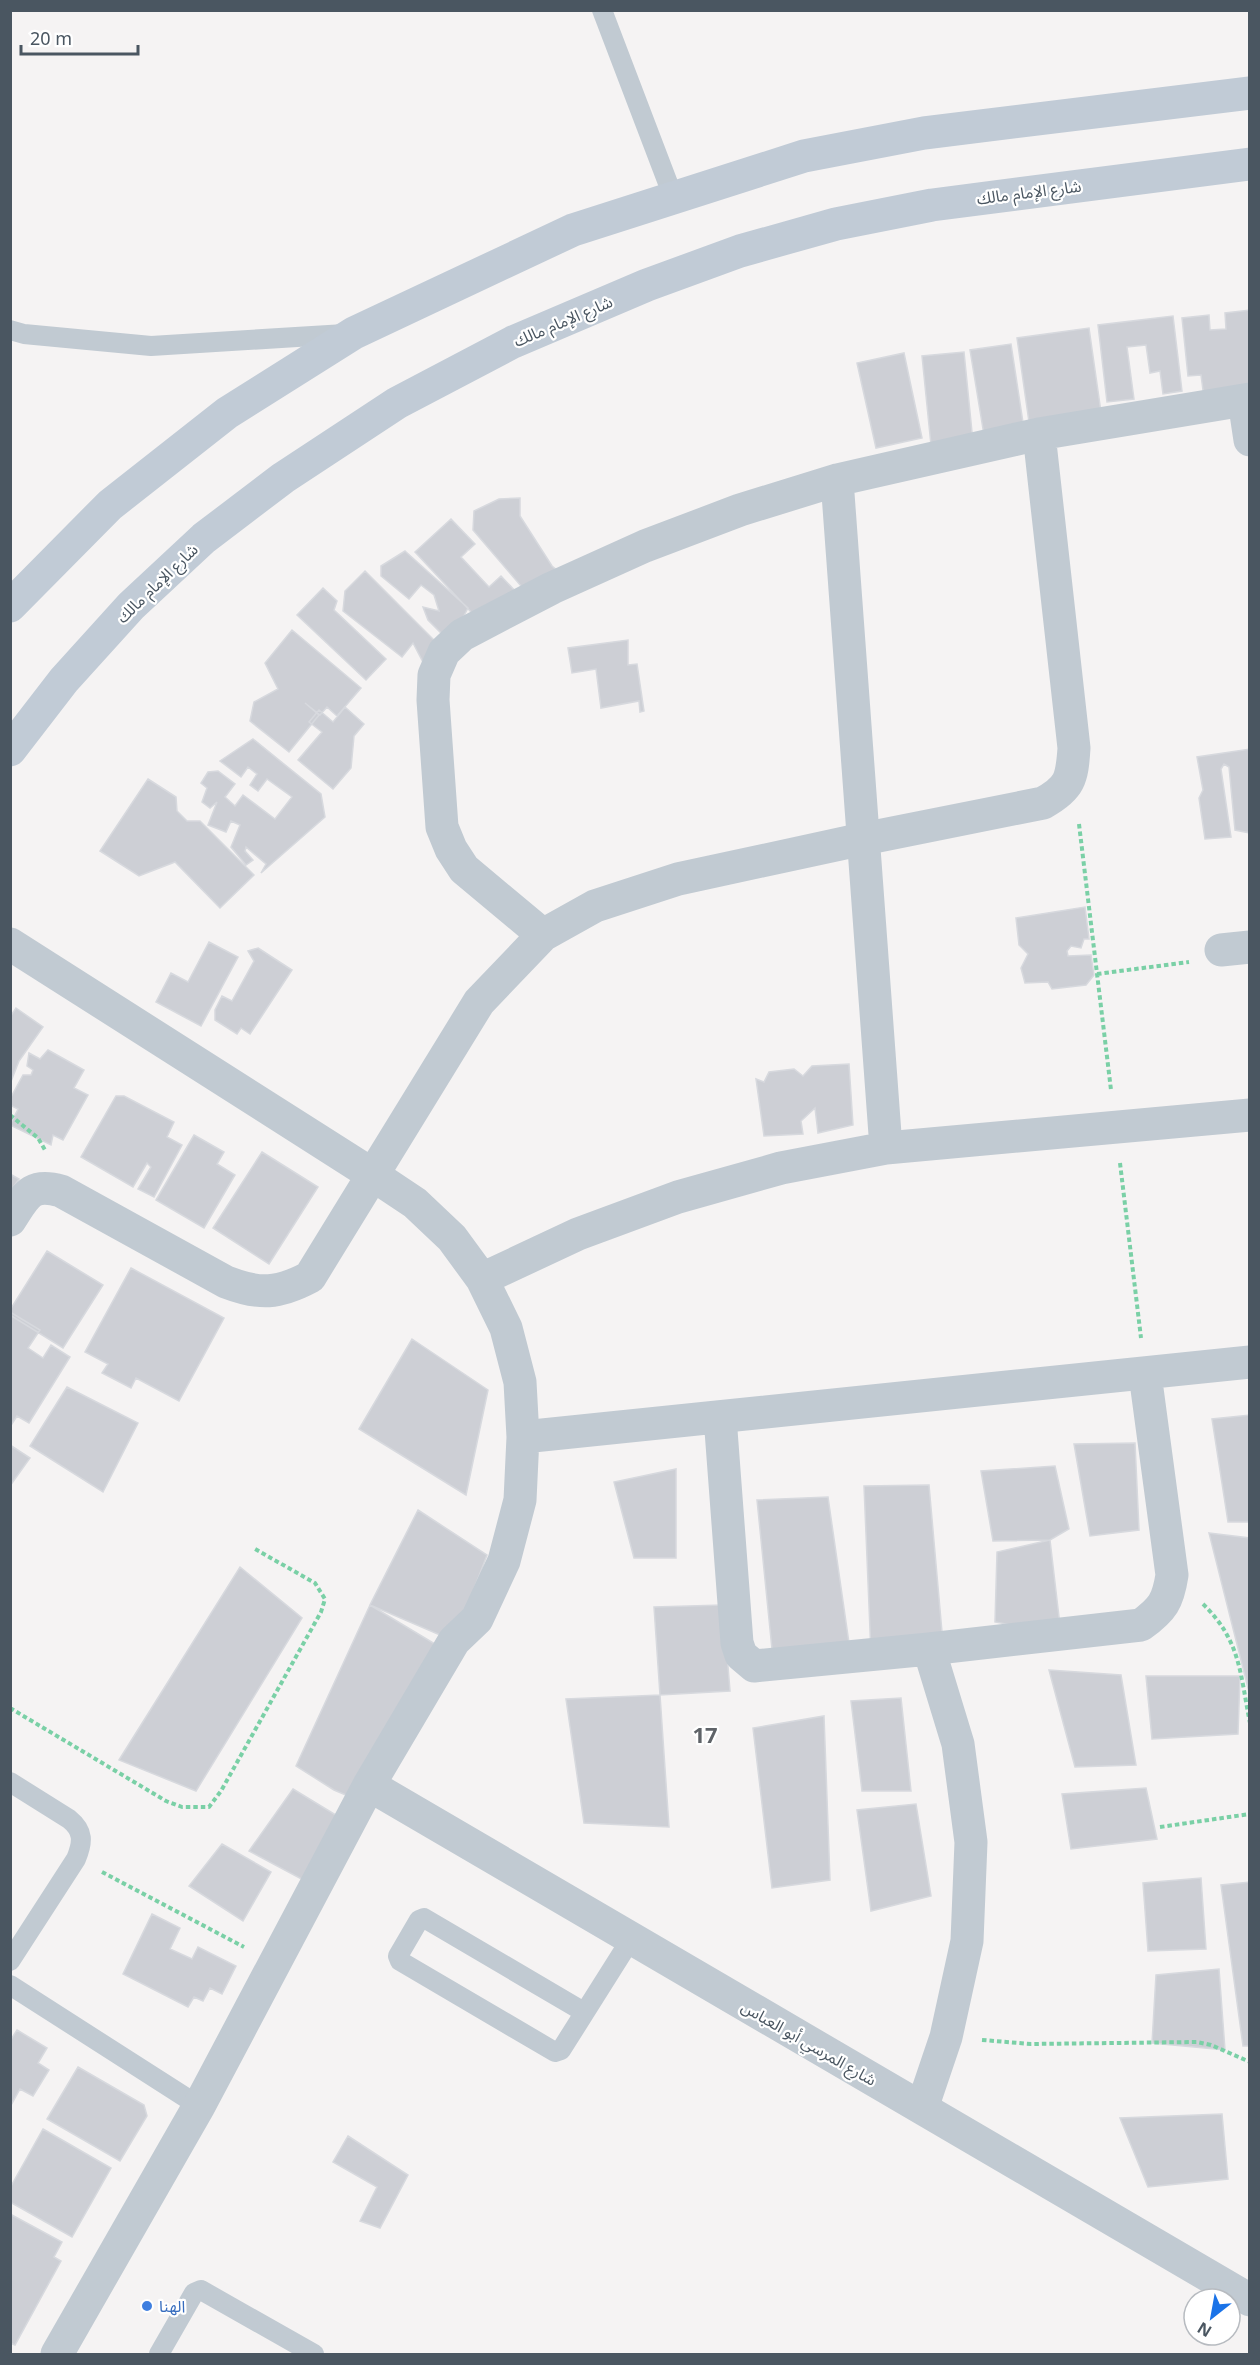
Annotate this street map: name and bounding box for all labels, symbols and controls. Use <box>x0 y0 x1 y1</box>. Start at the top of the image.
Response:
scale bar <box>21 18 138 56</box>
text: 20 m <box>30 26 72 50</box>
street label: شارع الإمام مالك <box>975 175 1083 211</box>
street label: شارع الإمام مالك <box>510 290 617 354</box>
street label: شارع الإمام مالك <box>111 538 204 629</box>
district label: 17 <box>692 1719 718 1749</box>
street label: شارع المرسي أبو العباس <box>736 1995 881 2092</box>
north arrow <box>1182 2287 1242 2347</box>
place label: الهنا <box>159 2295 185 2317</box>
marker: الهنا <box>140 2299 154 2313</box>
text: N <box>1193 2317 1216 2343</box>

